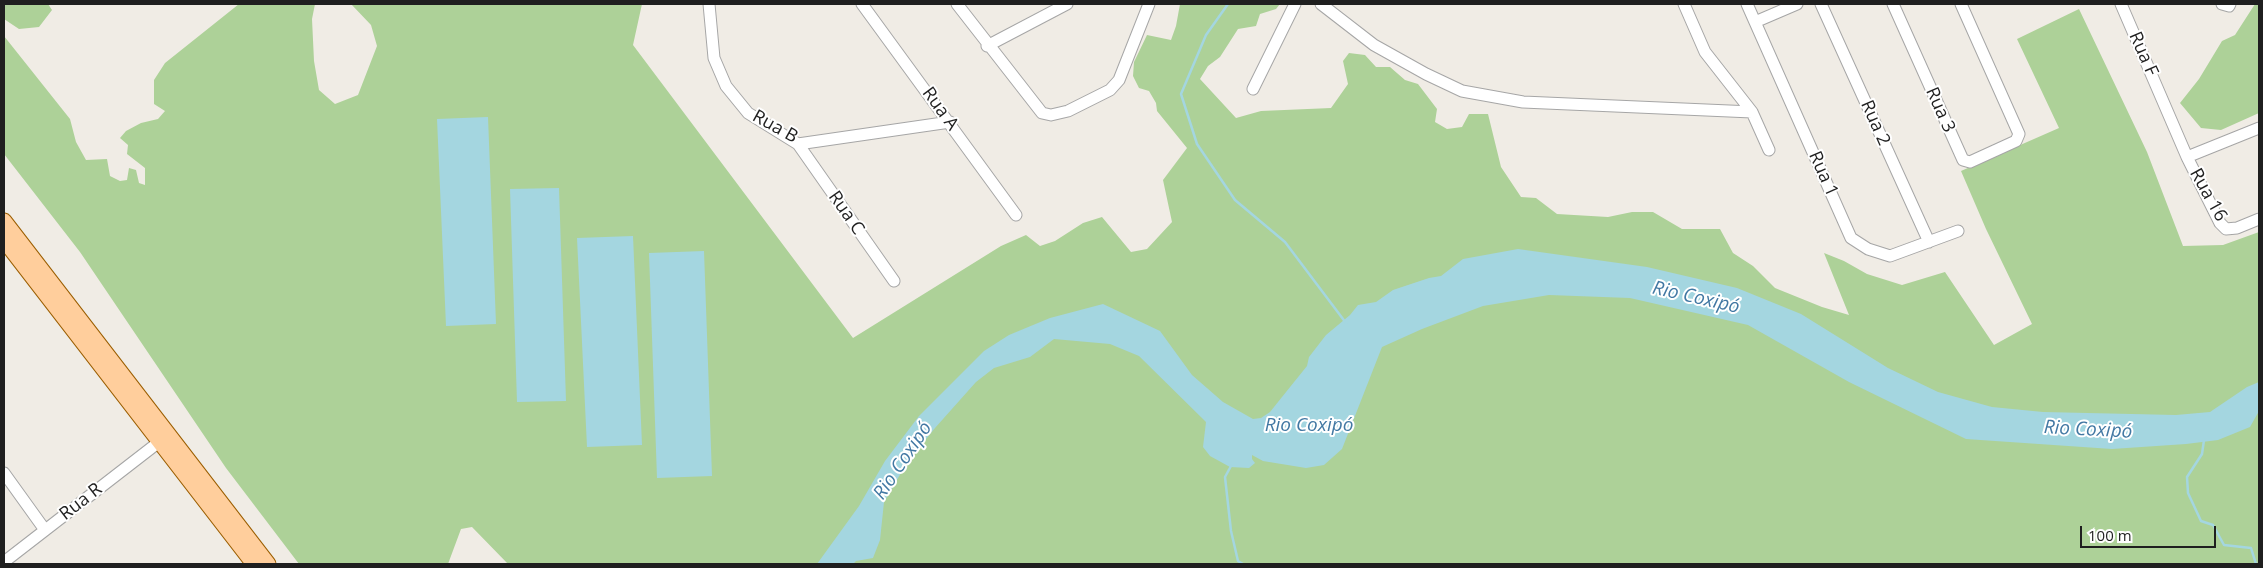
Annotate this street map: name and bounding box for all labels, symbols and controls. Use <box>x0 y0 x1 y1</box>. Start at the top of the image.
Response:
street label: Rua F <box>2124 29 2162 79</box>
street label: Rua A <box>917 83 963 135</box>
street label: Rua 3 <box>1921 84 1959 136</box>
street label: Rua 2 <box>1856 97 1894 149</box>
street label: Rua B <box>749 106 801 148</box>
street label: Rua 1 <box>1804 148 1842 200</box>
street label: Rua 16 <box>2185 165 2231 225</box>
street label: Rua C <box>823 187 869 239</box>
water label: Rio Coxipó <box>1650 277 1742 319</box>
water label: Rio Coxipó <box>1265 415 1353 437</box>
water label: Rio Coxipó <box>2043 416 2133 444</box>
water label: Rio Coxipó <box>869 418 937 504</box>
street label: Rua R <box>55 479 107 525</box>
scale bar <box>2083 516 2219 548</box>
text: 100 m <box>2088 525 2132 545</box>

